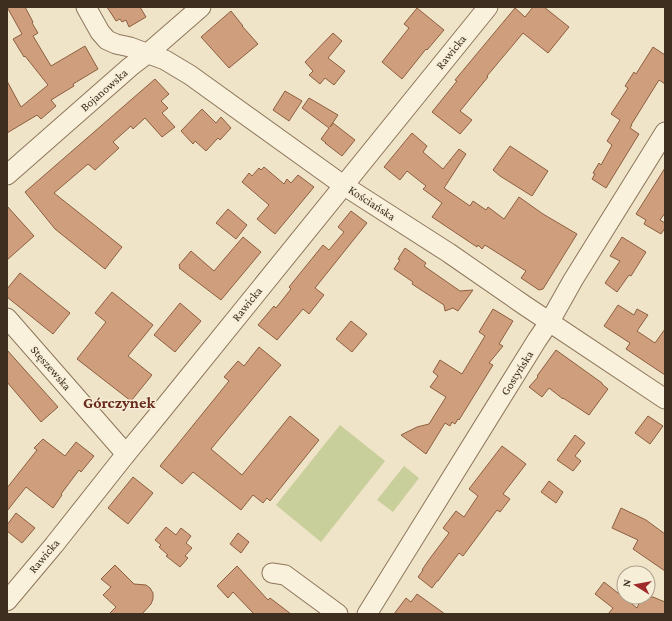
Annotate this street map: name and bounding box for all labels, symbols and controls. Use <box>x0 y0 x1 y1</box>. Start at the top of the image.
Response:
street label: Rawicka <box>433 32 469 72</box>
street label: Bojanowska <box>77 65 131 114</box>
street label: Kościańska <box>346 183 399 224</box>
street label: Rawicka <box>229 284 265 324</box>
street label: Stęszewska <box>28 343 74 393</box>
street label: Gostyńska <box>498 348 536 398</box>
district label: Górczynek <box>83 394 155 411</box>
street label: Rawicka <box>26 536 63 576</box>
north arrow <box>616 565 656 605</box>
text: N <box>620 578 633 588</box>

